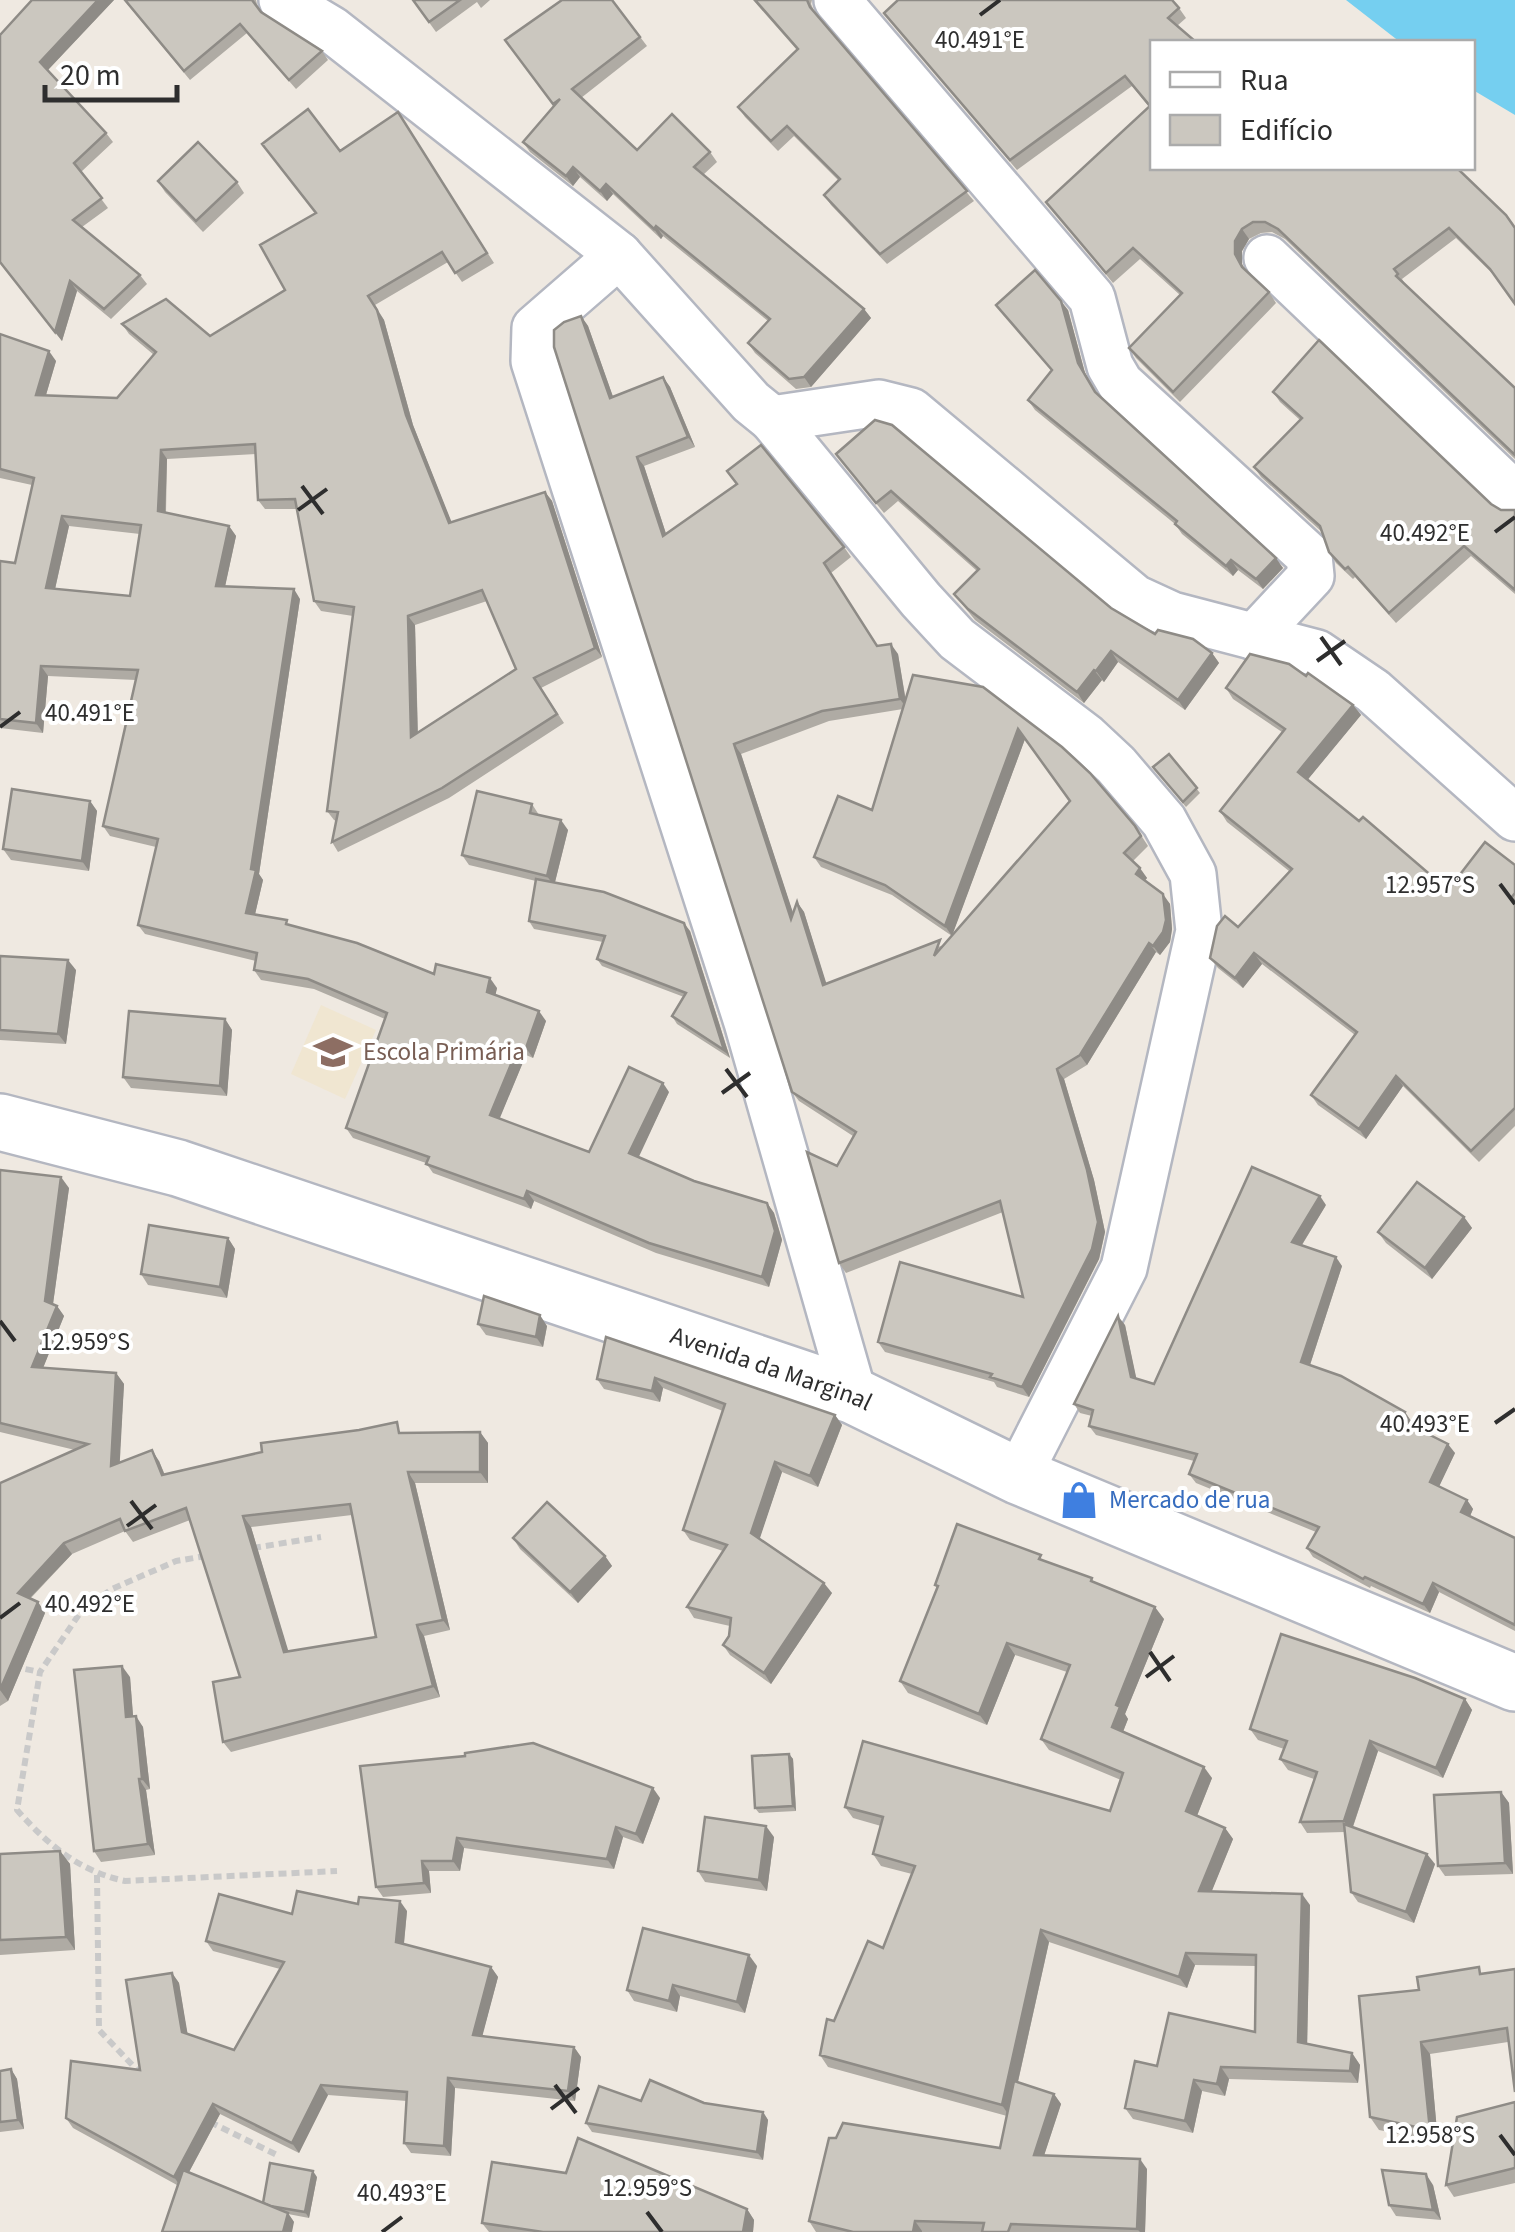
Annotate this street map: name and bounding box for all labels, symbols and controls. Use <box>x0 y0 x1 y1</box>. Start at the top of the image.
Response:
text: 40.491°E <box>935 22 1025 58</box>
scale bar <box>45 40 178 102</box>
legend <box>1150 40 1475 170</box>
text: 20 m <box>60 54 121 97</box>
text: Rua <box>1240 59 1289 102</box>
text: Edifício <box>1240 109 1333 152</box>
text: 40.492°E <box>1380 515 1470 551</box>
text: 40.491°E <box>45 695 135 731</box>
text: 12.957°S <box>1385 867 1475 903</box>
school or university icon: Escola Primária <box>312 1031 354 1073</box>
place label: Escola Primária <box>363 1034 525 1070</box>
street label: Avenida da Marginal <box>666 1317 878 1420</box>
text: 12.959°S <box>40 1324 130 1360</box>
text: 40.493°E <box>1380 1406 1470 1442</box>
shop icon: Mercado de rua <box>1058 1479 1100 1521</box>
place label: Mercado de rua <box>1109 1482 1270 1518</box>
text: 40.492°E <box>45 1586 135 1622</box>
text: 12.958°S <box>1385 2117 1475 2153</box>
text: 12.959°S <box>602 2170 692 2206</box>
text: 40.493°E <box>357 2175 447 2211</box>

